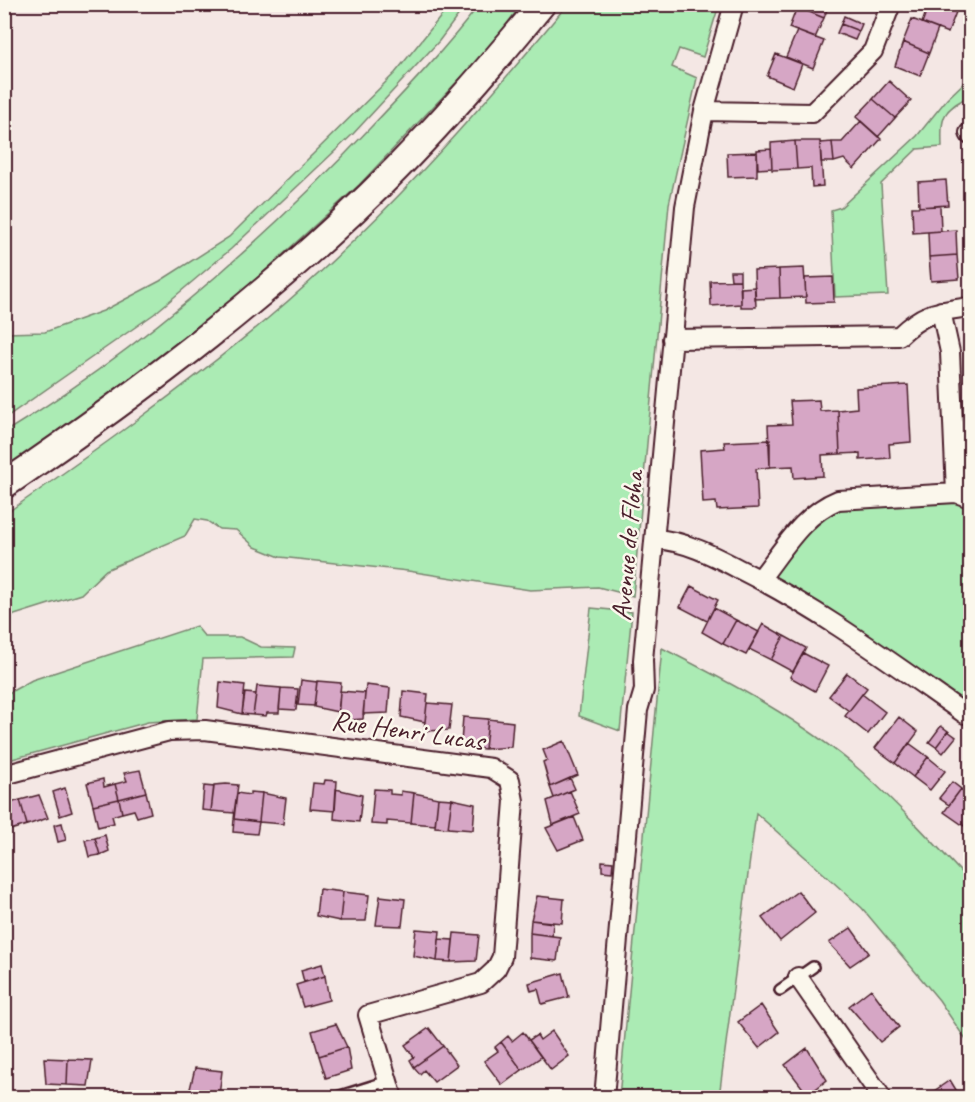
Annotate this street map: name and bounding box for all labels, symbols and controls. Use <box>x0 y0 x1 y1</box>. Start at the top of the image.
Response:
street label: Avenue de Floha <box>603 467 651 622</box>
street label: Rue Henri Lucas <box>329 702 489 758</box>

